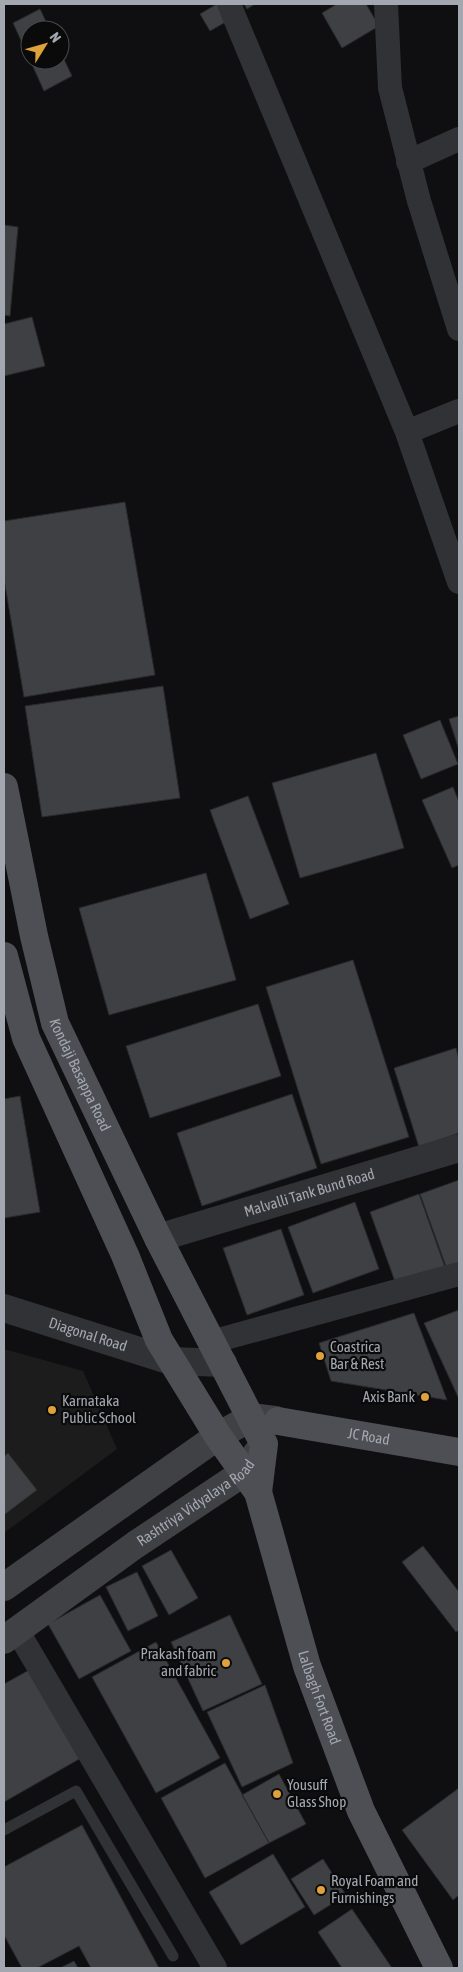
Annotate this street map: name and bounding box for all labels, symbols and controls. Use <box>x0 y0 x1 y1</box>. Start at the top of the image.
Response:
north arrow <box>20 20 70 70</box>
text: N <box>47 29 64 45</box>
street label: Kondaji Basappa Road <box>46 1017 115 1134</box>
street label: Malvalli Tank Bund Road <box>242 1165 377 1220</box>
street label: Diagonal Road <box>47 1314 129 1355</box>
place label: Coastrica Bar & Rest <box>330 1338 384 1372</box>
marker: Coastrica Bar & Rest <box>314 1350 326 1362</box>
place label: Axis Bank <box>363 1388 415 1405</box>
marker: Axis Bank <box>419 1391 431 1403</box>
place label: Karnataka Public School <box>62 1392 136 1426</box>
marker: Karnataka Public School <box>46 1404 58 1416</box>
street label: JC Road <box>346 1424 391 1448</box>
street label: Rashtriya Vidyalaya Road <box>133 1456 258 1549</box>
place label: Prakash foam and fabric <box>140 1645 216 1679</box>
street label: Lalbagh Fort Road <box>295 1648 344 1747</box>
marker: Prakash foam and fabric <box>220 1657 232 1669</box>
place label: Yousuff Glass Shop <box>287 1776 346 1810</box>
marker: Yousuff Glass Shop <box>271 1788 283 1800</box>
place label: Royal Foam and Furnishings <box>331 1872 418 1906</box>
marker: Royal Foam and Furnishings <box>315 1884 327 1896</box>

